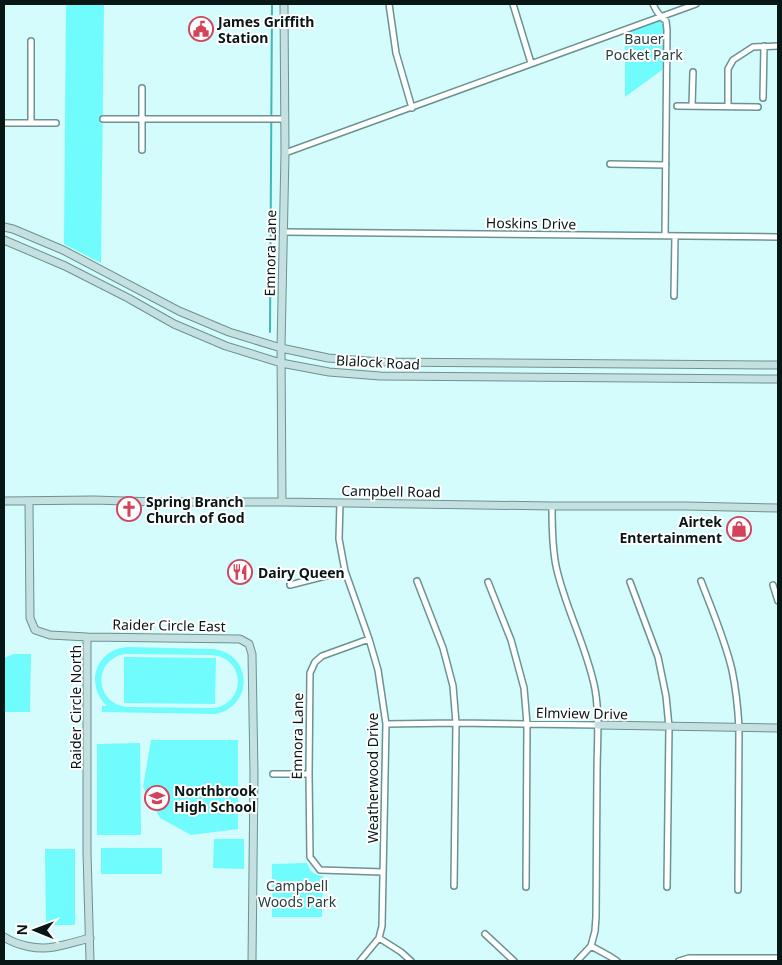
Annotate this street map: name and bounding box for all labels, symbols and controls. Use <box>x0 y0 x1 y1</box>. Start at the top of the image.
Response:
place label: James Griffith Station <box>216 12 314 47</box>
public building icon: James Griffith Station <box>188 16 214 42</box>
park label: Bauer Pocket Park <box>605 29 683 64</box>
street label: Emnora Lane <box>260 209 280 297</box>
street label: Hoskins Drive <box>486 213 576 233</box>
street label: Blalock Road <box>335 350 421 374</box>
street label: Campbell Road <box>341 481 441 501</box>
place label: Spring Branch Church of God <box>146 492 245 527</box>
church icon: Spring Branch Church of God <box>116 496 142 522</box>
place label: Airtek Entertainment <box>619 512 722 547</box>
shop icon: Airtek Entertainment <box>726 516 752 542</box>
restaurant icon: Dairy Queen <box>227 559 253 585</box>
place label: Dairy Queen <box>258 563 345 582</box>
street label: Raider Circle East <box>112 615 226 635</box>
street label: Raider Circle North <box>66 645 85 769</box>
street label: Emnora Lane <box>287 692 307 780</box>
street label: Elmview Drive <box>536 703 628 723</box>
street label: Weatherwood Drive <box>363 713 382 843</box>
place label: Northbrook High School <box>174 781 257 816</box>
school or university icon: Northbrook High School <box>144 785 170 811</box>
park label: Campbell Woods Park <box>258 876 337 911</box>
north arrow <box>10 905 60 955</box>
text: N <box>12 924 31 936</box>

